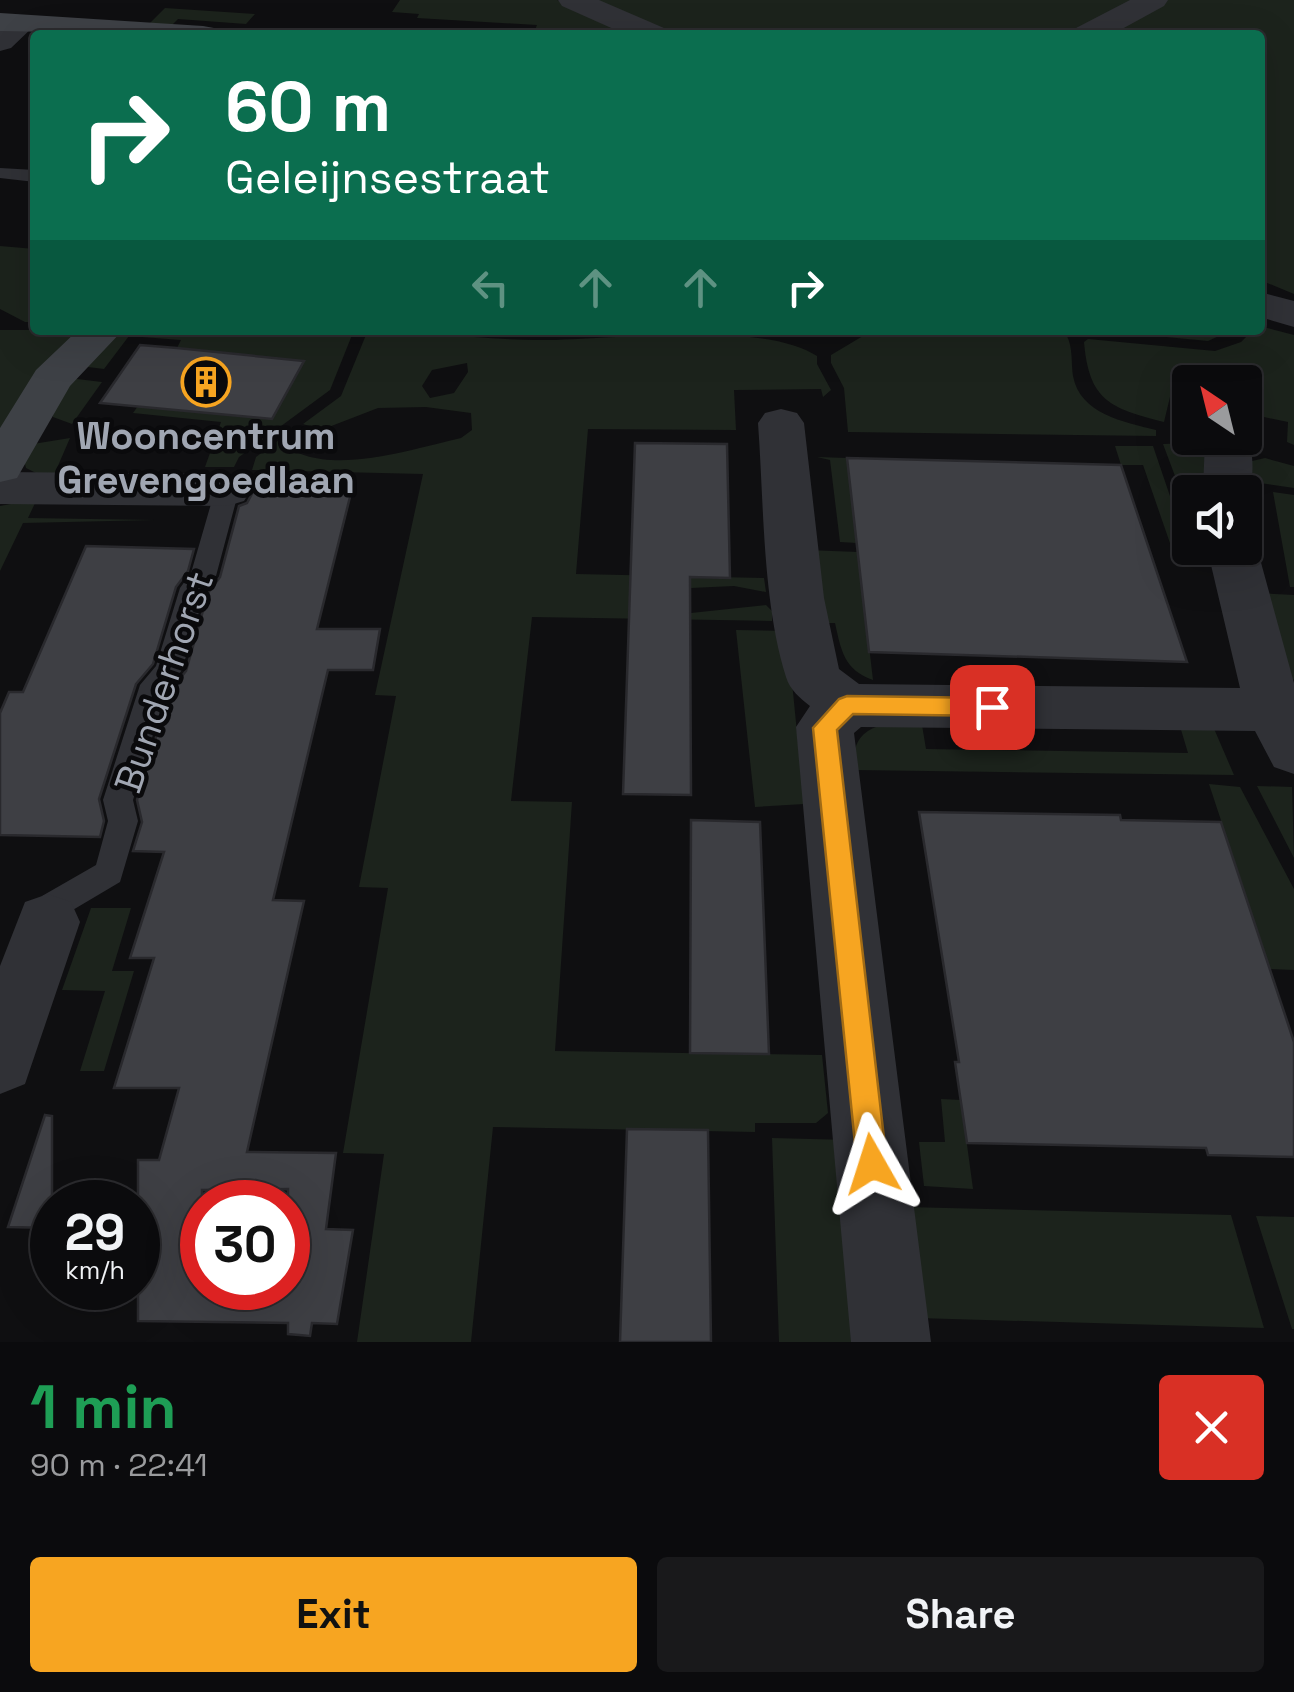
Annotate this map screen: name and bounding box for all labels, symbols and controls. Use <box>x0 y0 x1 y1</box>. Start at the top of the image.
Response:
text: 60 m <box>225 62 391 151</box>
icon: right <box>60 70 190 200</box>
text: Geleijnsestraat <box>225 149 550 206</box>
icon: left <box>463 260 518 315</box>
icon: ahead <box>568 260 623 315</box>
icon: ahead <box>673 260 728 315</box>
icon: right <box>778 260 833 315</box>
building icon: Wooncentrum Grevengoedlaan <box>180 356 232 408</box>
north arrow <box>1172 365 1262 455</box>
map controls <box>1172 365 1262 565</box>
place label: Wooncentrum Grevengoedlaan <box>57 412 355 504</box>
button: sound <box>1172 475 1262 565</box>
street label: Bunderhorst <box>104 565 224 799</box>
pin <box>950 665 1035 750</box>
icon: arrive <box>965 680 1020 735</box>
position arrow <box>820 1112 924 1216</box>
speed limit sign: 30 <box>180 1180 310 1310</box>
text: 29 <box>65 1201 125 1265</box>
text: km/h <box>65 1254 125 1286</box>
text: 1 min <box>30 1369 177 1446</box>
button: close <box>1159 1375 1264 1480</box>
text: 90 m · 22:41 <box>30 1445 208 1485</box>
button: Exit <box>30 1557 637 1672</box>
button: Share <box>657 1557 1264 1672</box>

